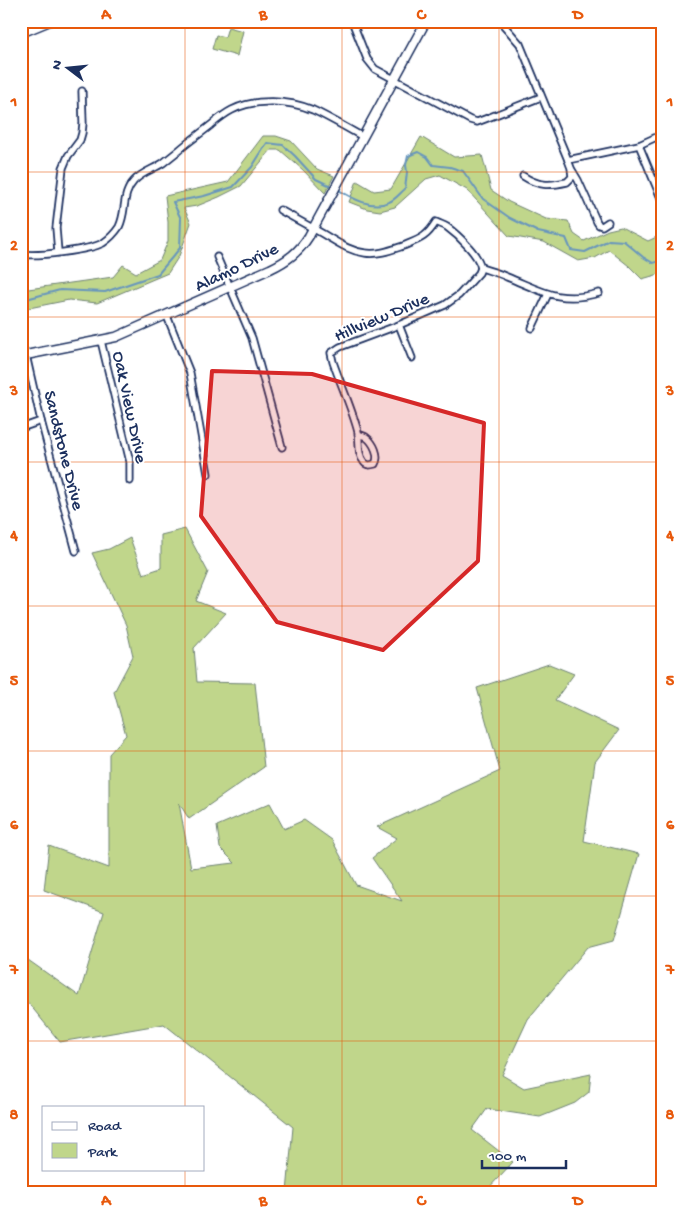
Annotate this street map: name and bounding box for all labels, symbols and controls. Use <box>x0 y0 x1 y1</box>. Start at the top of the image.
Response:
text: A <box>100 7 112 26</box>
text: B <box>258 7 268 26</box>
text: C <box>416 7 427 26</box>
text: D <box>571 7 584 26</box>
north arrow <box>42 42 92 92</box>
text: N <box>48 58 67 72</box>
text: 1 <box>10 94 17 113</box>
text: 1 <box>666 94 673 113</box>
text: 2 <box>10 238 18 257</box>
text: 2 <box>666 238 674 257</box>
street label: Alamo Drive <box>192 239 283 297</box>
street label: Hillview Drive <box>332 289 433 348</box>
street label: Oak View Drive <box>106 350 151 466</box>
text: 3 <box>9 383 18 402</box>
text: 3 <box>665 383 674 402</box>
street label: Sandstone Drive <box>38 389 88 513</box>
text: 4 <box>9 528 18 547</box>
text: 4 <box>665 528 674 547</box>
text: 5 <box>10 673 19 692</box>
text: 5 <box>666 673 675 692</box>
text: 6 <box>10 817 19 836</box>
text: 6 <box>666 817 675 836</box>
text: 7 <box>9 962 19 981</box>
text: 7 <box>665 962 675 981</box>
legend <box>42 1106 205 1170</box>
text: 8 <box>10 1107 19 1126</box>
text: 8 <box>666 1107 675 1126</box>
text: Road <box>88 1118 122 1136</box>
scale bar <box>482 1138 565 1170</box>
text: Park <box>87 1144 118 1162</box>
text: 100 m <box>488 1148 527 1166</box>
text: A <box>100 1193 112 1212</box>
text: B <box>258 1193 268 1212</box>
text: C <box>416 1193 427 1212</box>
text: D <box>571 1193 584 1212</box>

